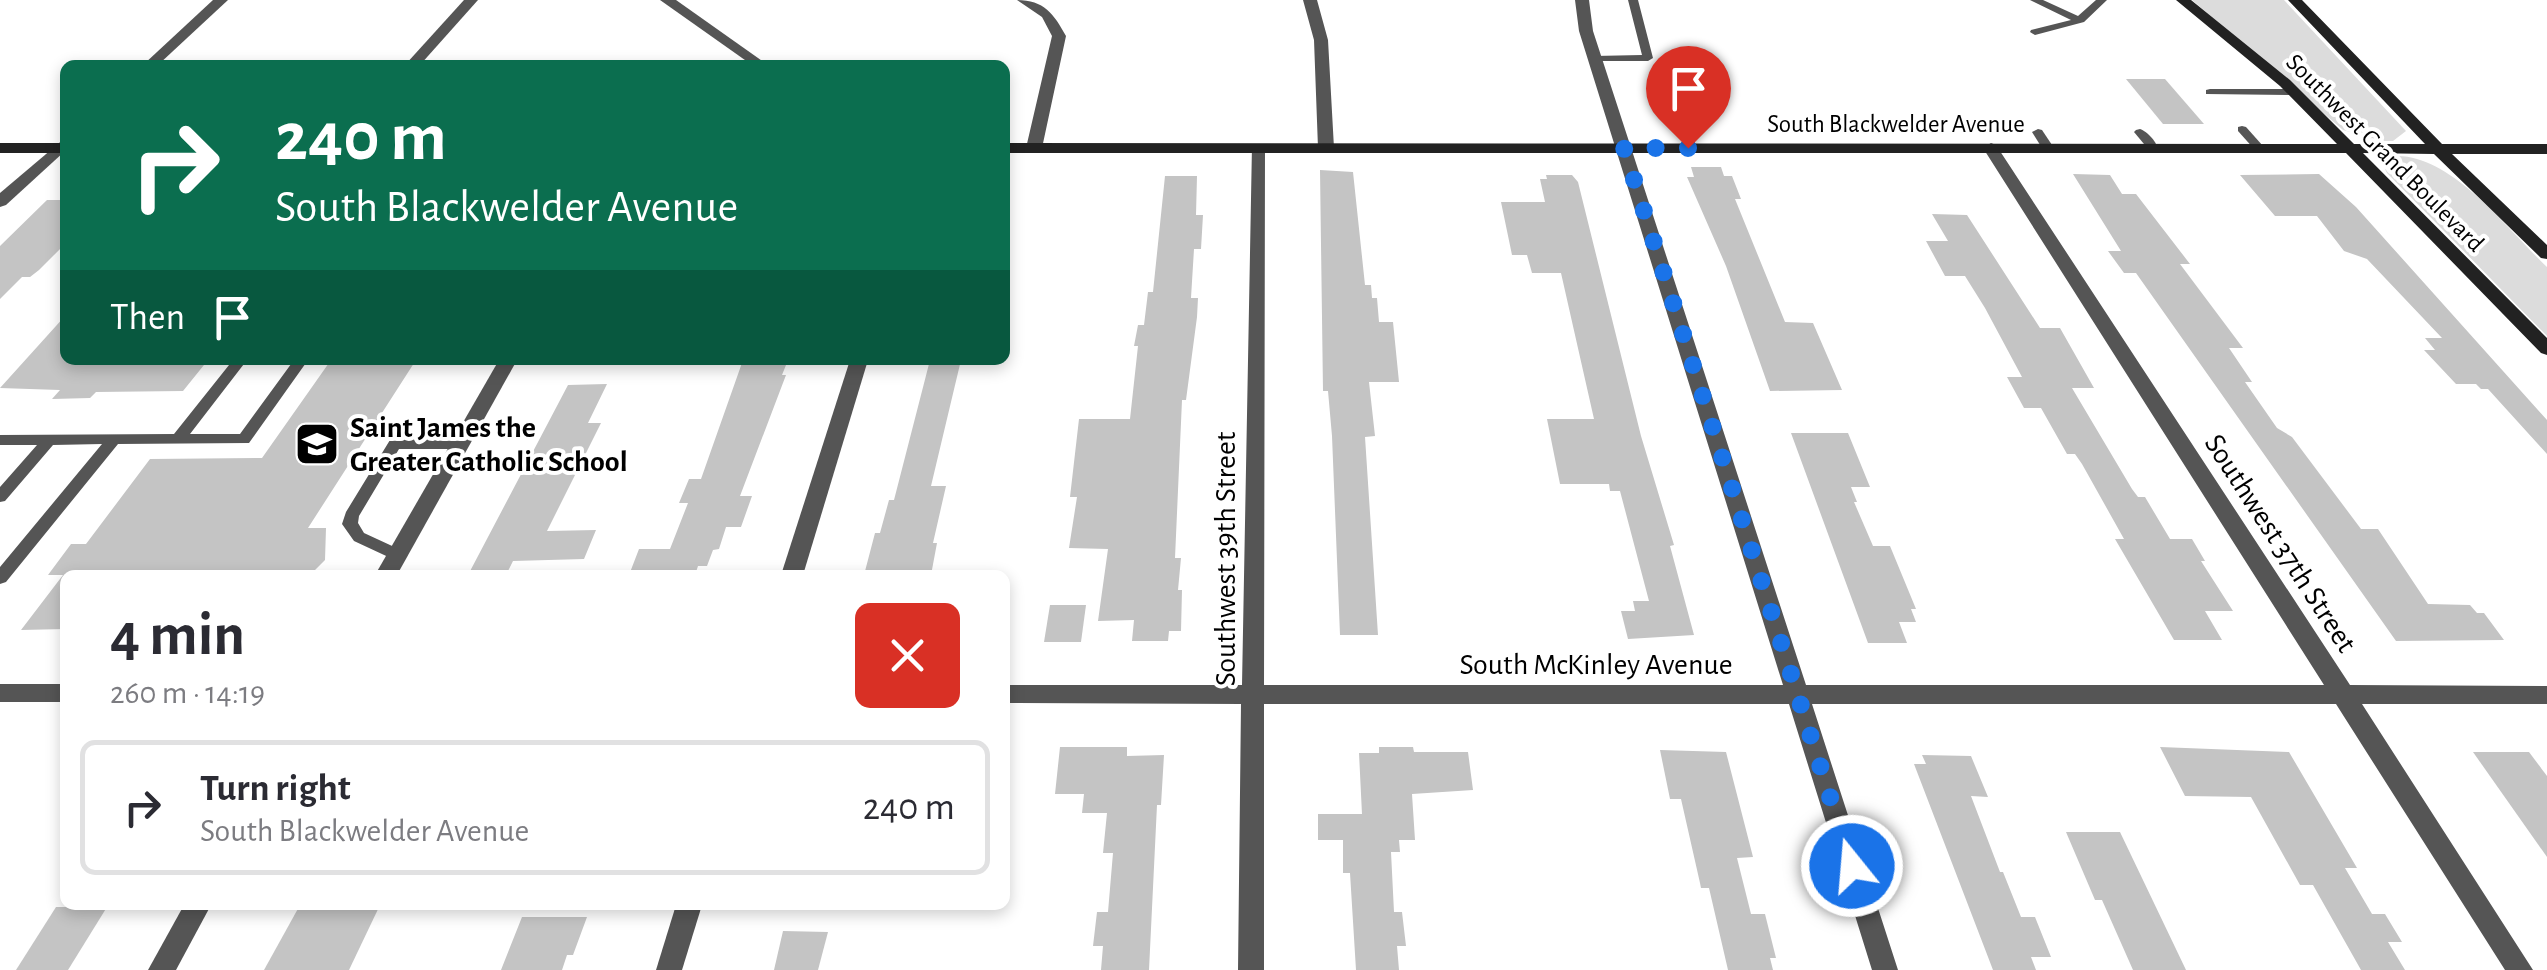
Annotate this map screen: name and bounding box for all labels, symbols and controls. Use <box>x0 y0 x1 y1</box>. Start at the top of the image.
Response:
pin <box>1646 46 1731 149</box>
street label: Southwest Grand Boulevard <box>2281 49 2489 257</box>
icon: arrive <box>1661 61 1716 116</box>
icon: right <box>110 100 240 230</box>
text: 240 m <box>275 103 447 173</box>
street label: South Blackwelder Avenue <box>1767 112 2025 137</box>
text: South Blackwelder Avenue <box>275 185 738 230</box>
icon: arrive <box>205 290 260 345</box>
text: Then <box>110 299 185 337</box>
place label: Saint James the Greater Catholic School <box>350 413 628 477</box>
school or university icon: Saint James the Greater Catholic School <box>294 421 340 467</box>
street label: Southwest 37th Street <box>2199 429 2362 658</box>
street label: Southwest 39th Street <box>1211 431 1241 686</box>
button: close <box>855 603 960 708</box>
text: 4 min <box>110 606 245 666</box>
street label: South McKinley Avenue <box>1460 650 1733 680</box>
text: 260 m · 14:19 <box>110 677 265 709</box>
text: Turn right <box>200 770 350 808</box>
icon: right <box>115 780 170 835</box>
text: 240 m <box>863 789 955 827</box>
position arrow <box>1800 814 1904 918</box>
text: South Blackwelder Avenue <box>200 815 529 847</box>

